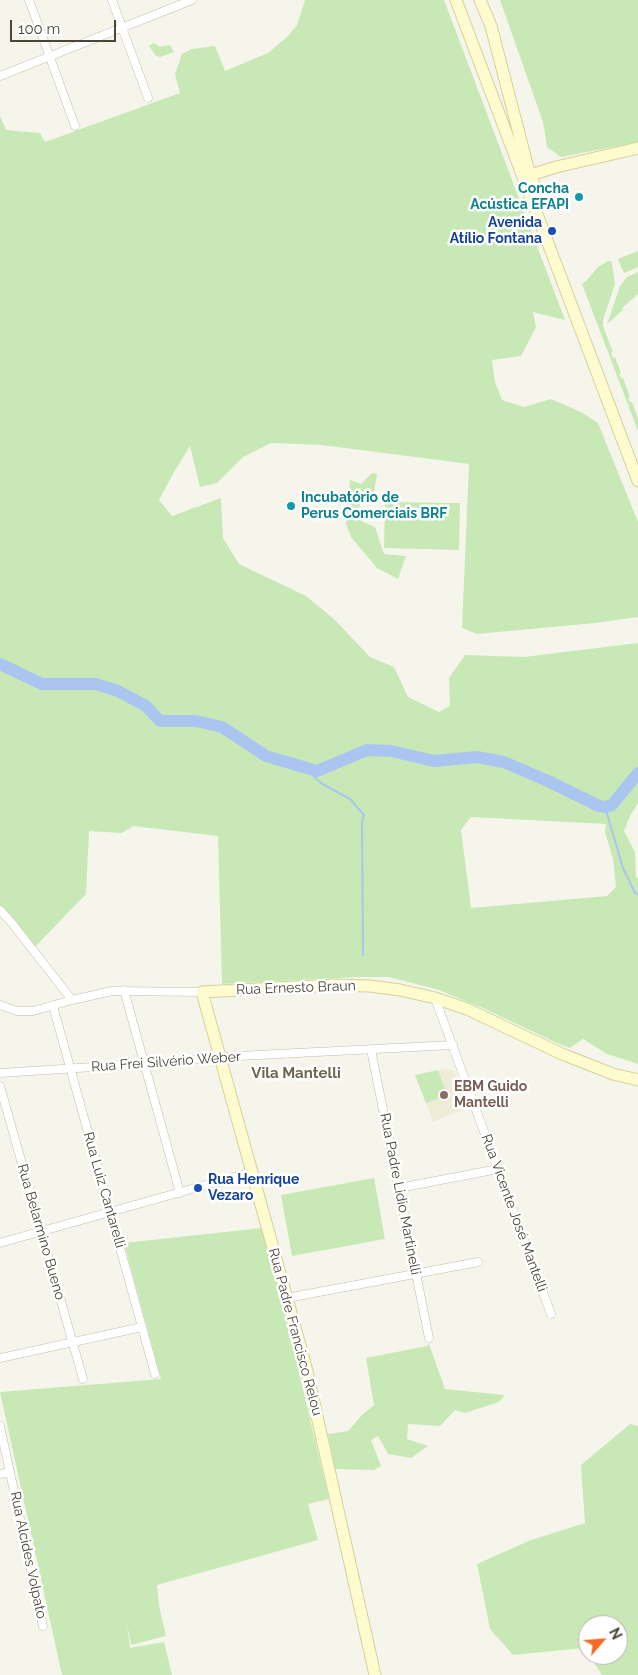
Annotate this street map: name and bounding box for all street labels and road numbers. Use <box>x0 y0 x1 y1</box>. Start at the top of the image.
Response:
street label: Rua Ernesto Braun <box>236 978 356 998</box>
street label: Rua Frei Silvério Weber <box>91 1048 241 1076</box>
street label: Rua Padre Lidio Martinelli <box>376 1112 424 1276</box>
street label: Rua Luiz Cantarelli <box>79 1130 129 1250</box>
street label: Rua Vicente José Mantelli <box>478 1132 550 1294</box>
street label: Rua Belarmino Bueno <box>14 1162 68 1302</box>
street label: Rua Padre Francisco Relou <box>265 1246 325 1418</box>
street label: Rua Alcides Volpato <box>6 1490 50 1620</box>

